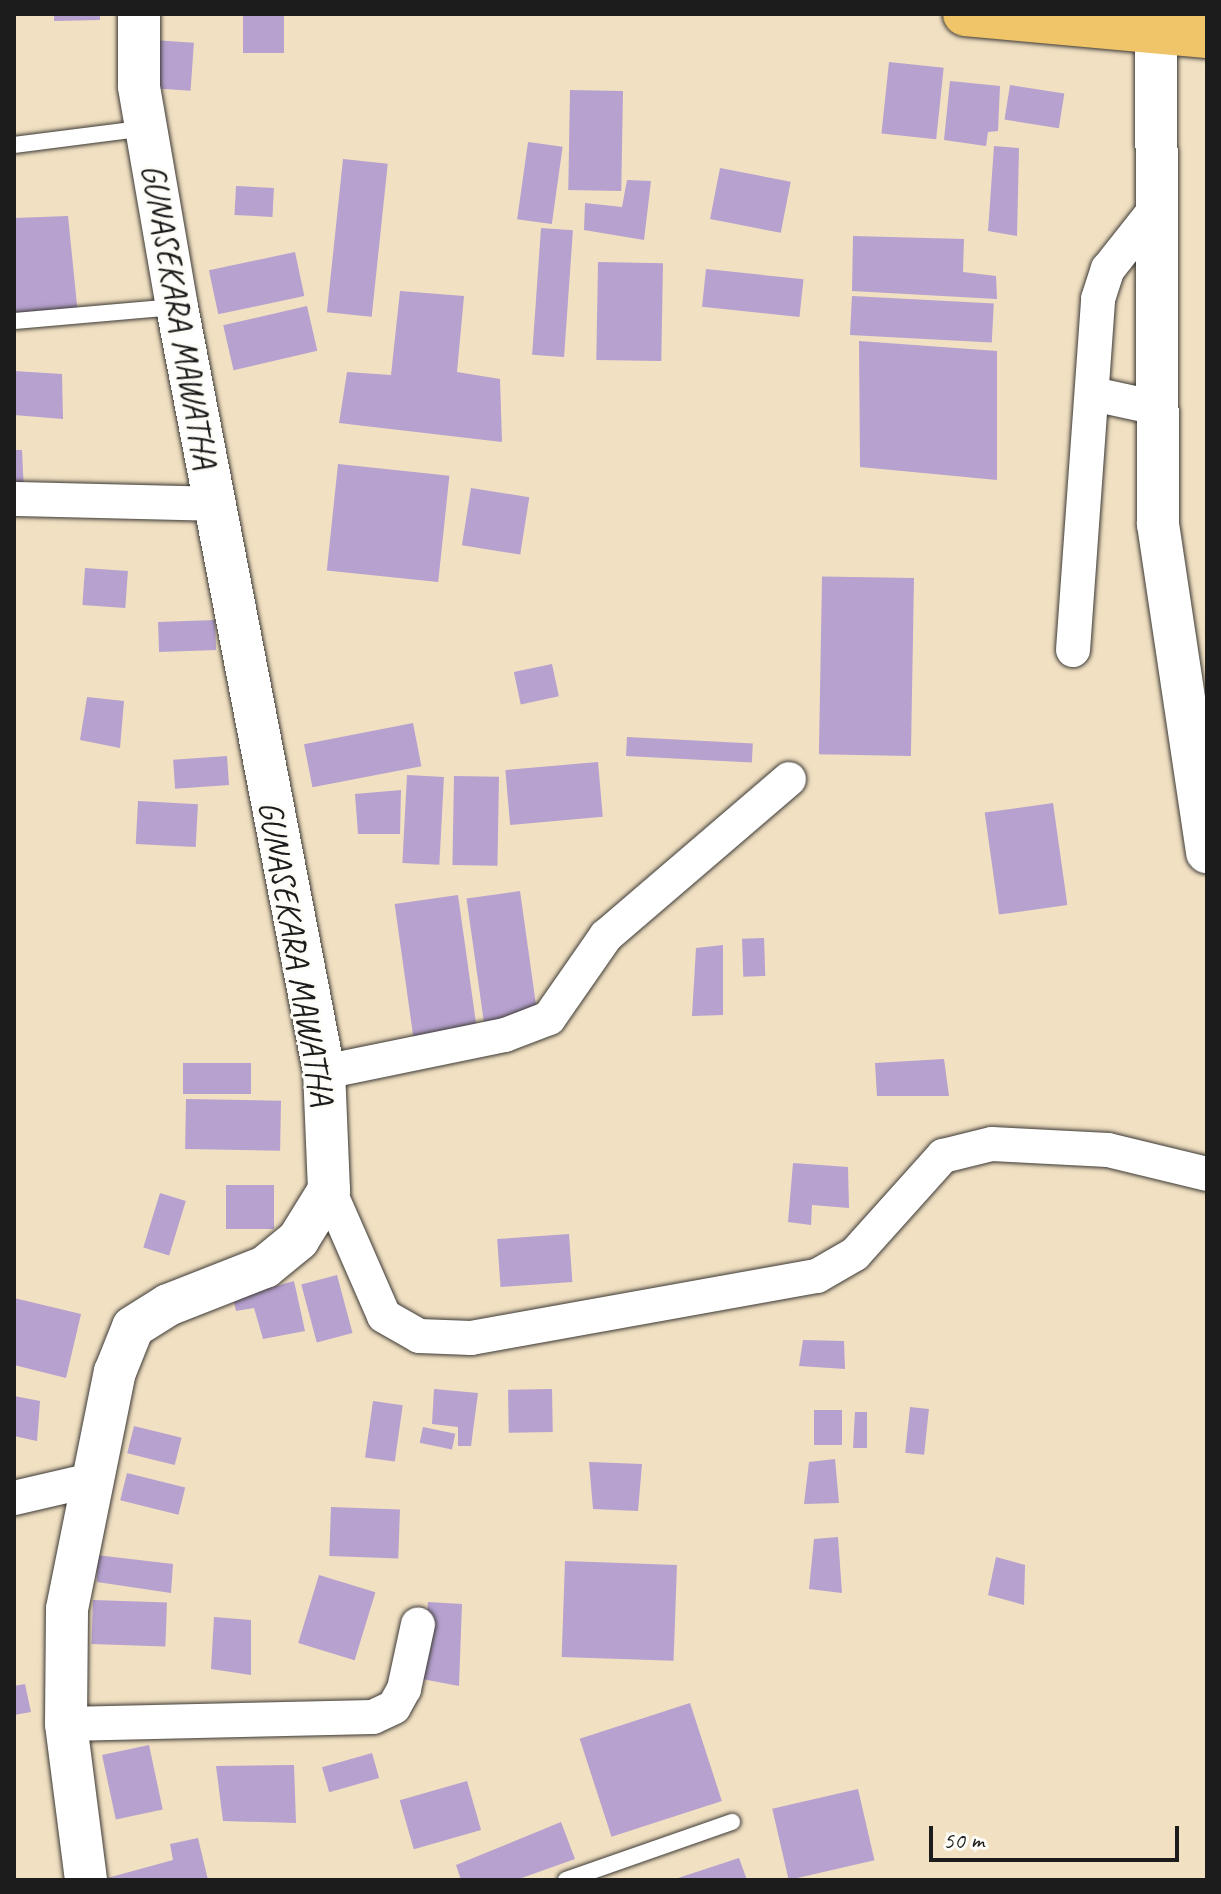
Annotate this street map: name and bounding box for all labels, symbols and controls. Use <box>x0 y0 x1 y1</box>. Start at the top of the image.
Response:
street label: GUNASEKARA MAWATHA <box>133 160 227 472</box>
street label: GUNASEKARA MAWATHA <box>250 797 344 1109</box>
scale bar <box>933 1810 1183 1860</box>
text: 50 m <box>943 1825 984 1855</box>

